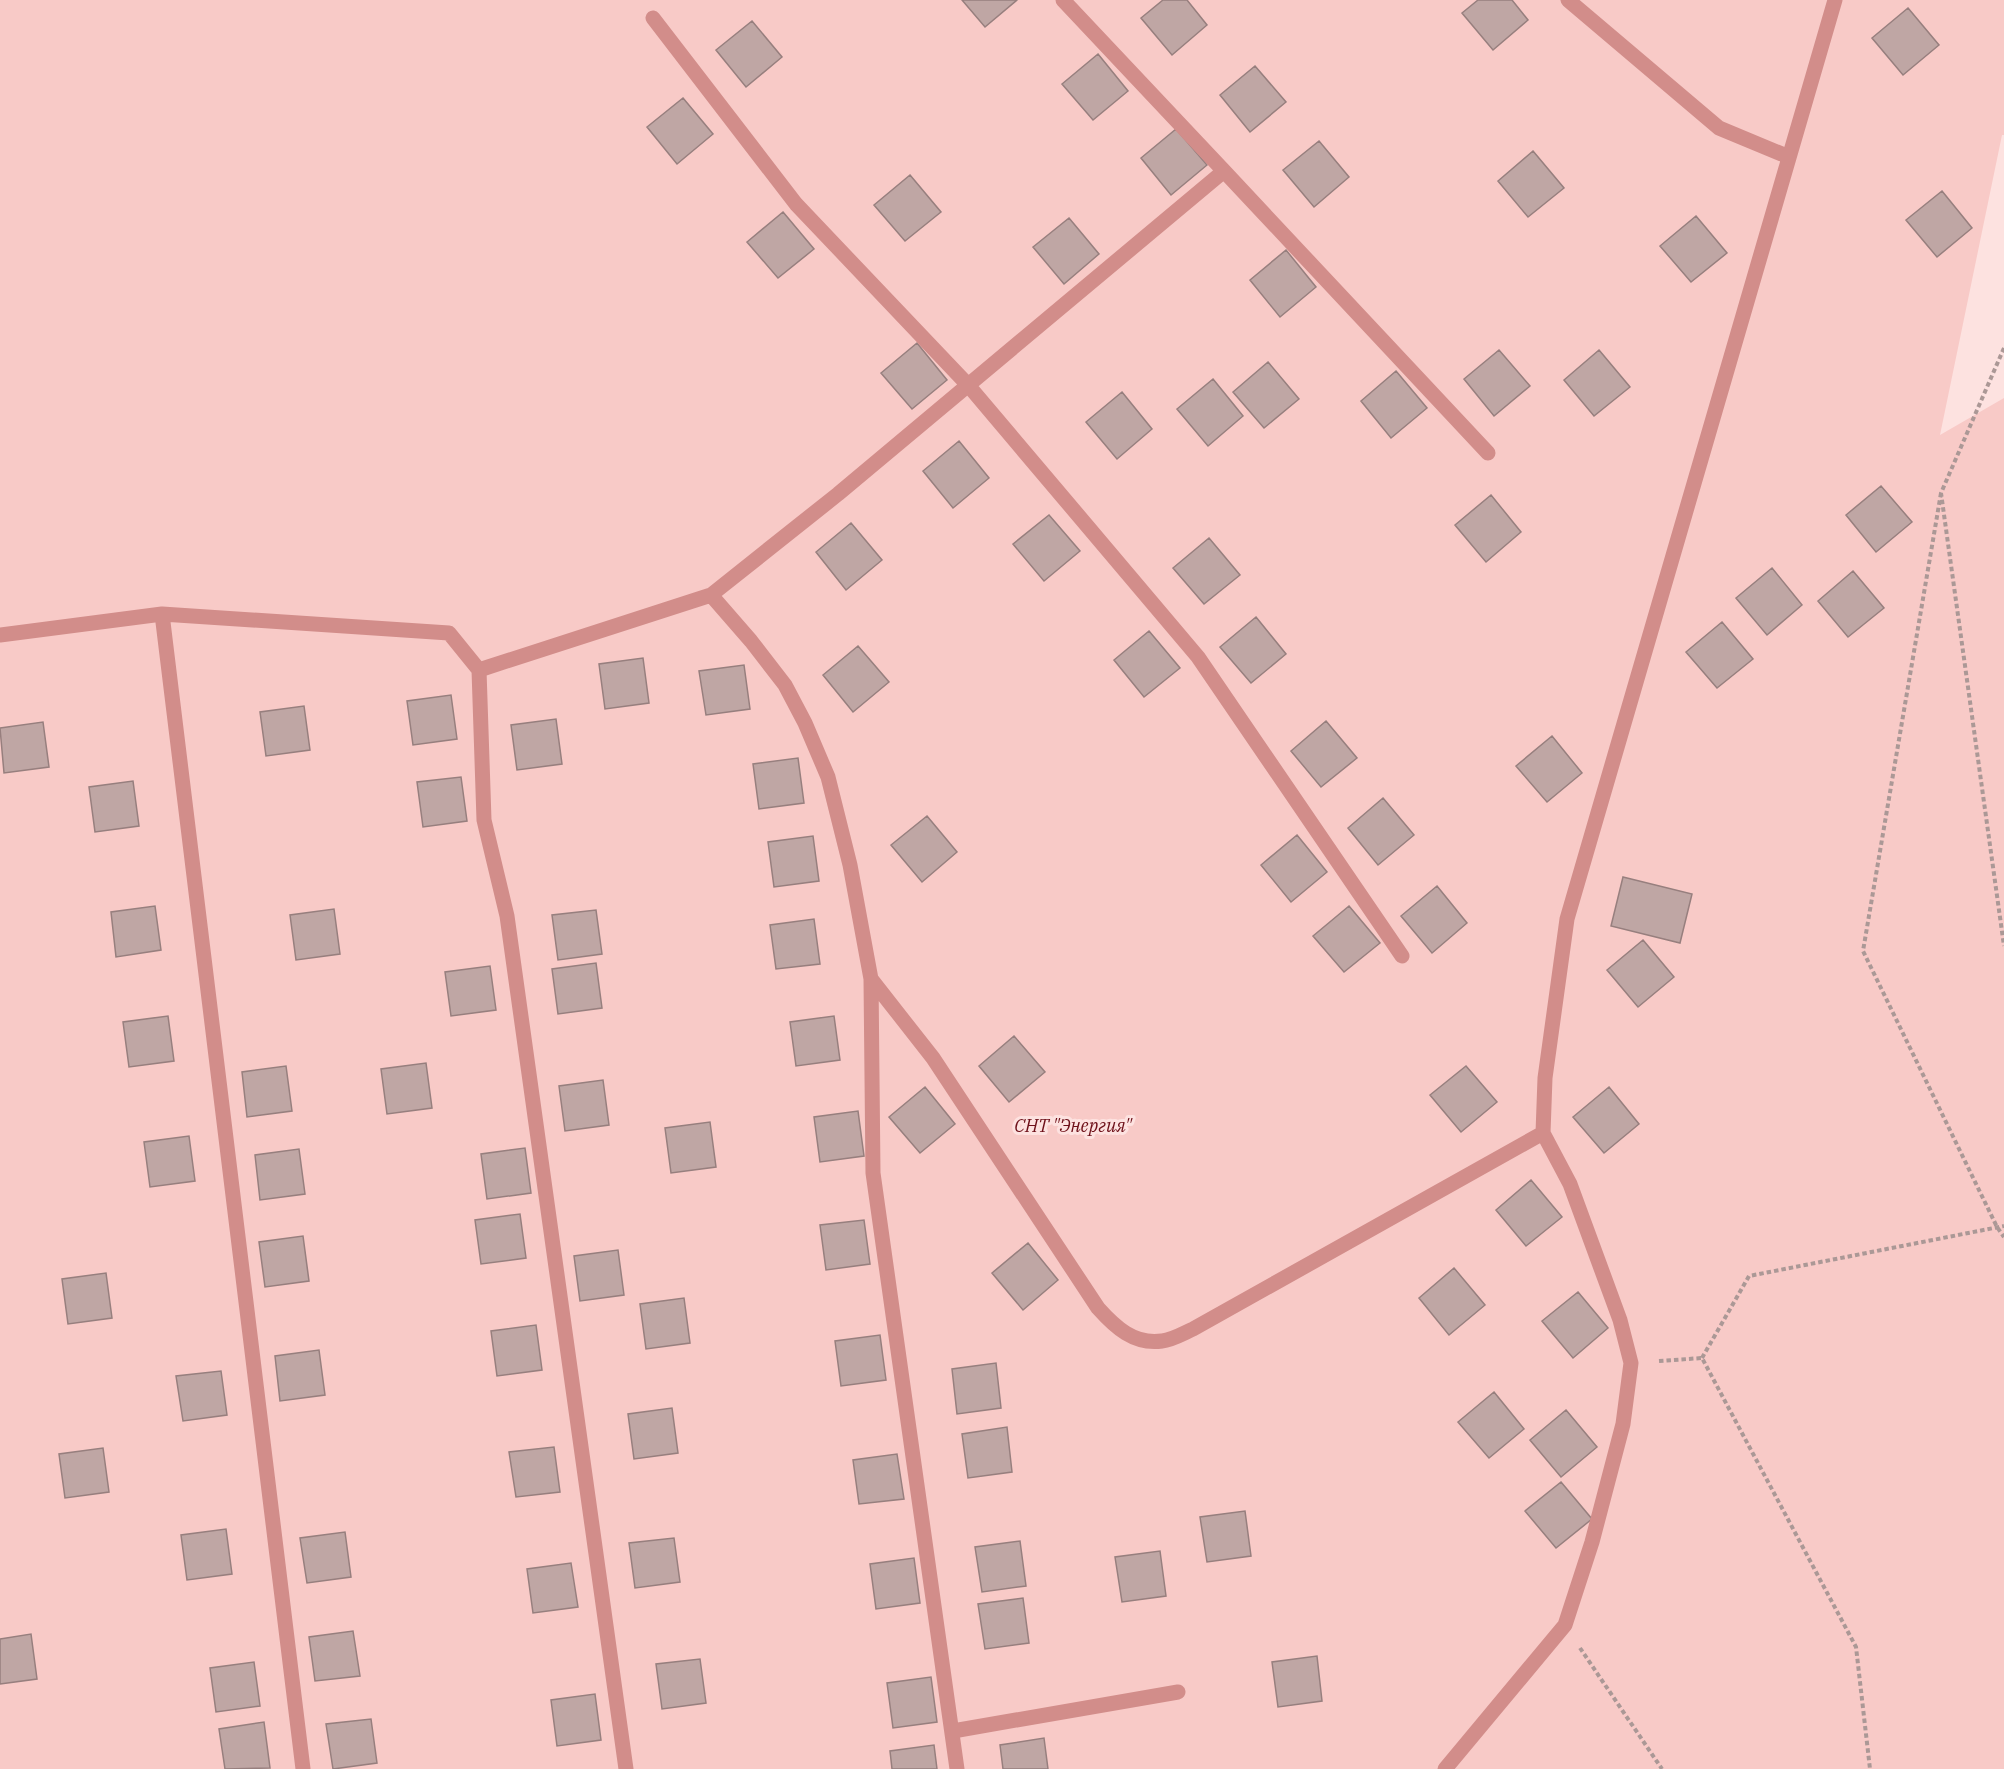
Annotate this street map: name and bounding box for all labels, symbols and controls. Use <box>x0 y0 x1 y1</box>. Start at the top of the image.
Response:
park label: СНТ "Энергия" <box>1014 1114 1133 1137</box>

